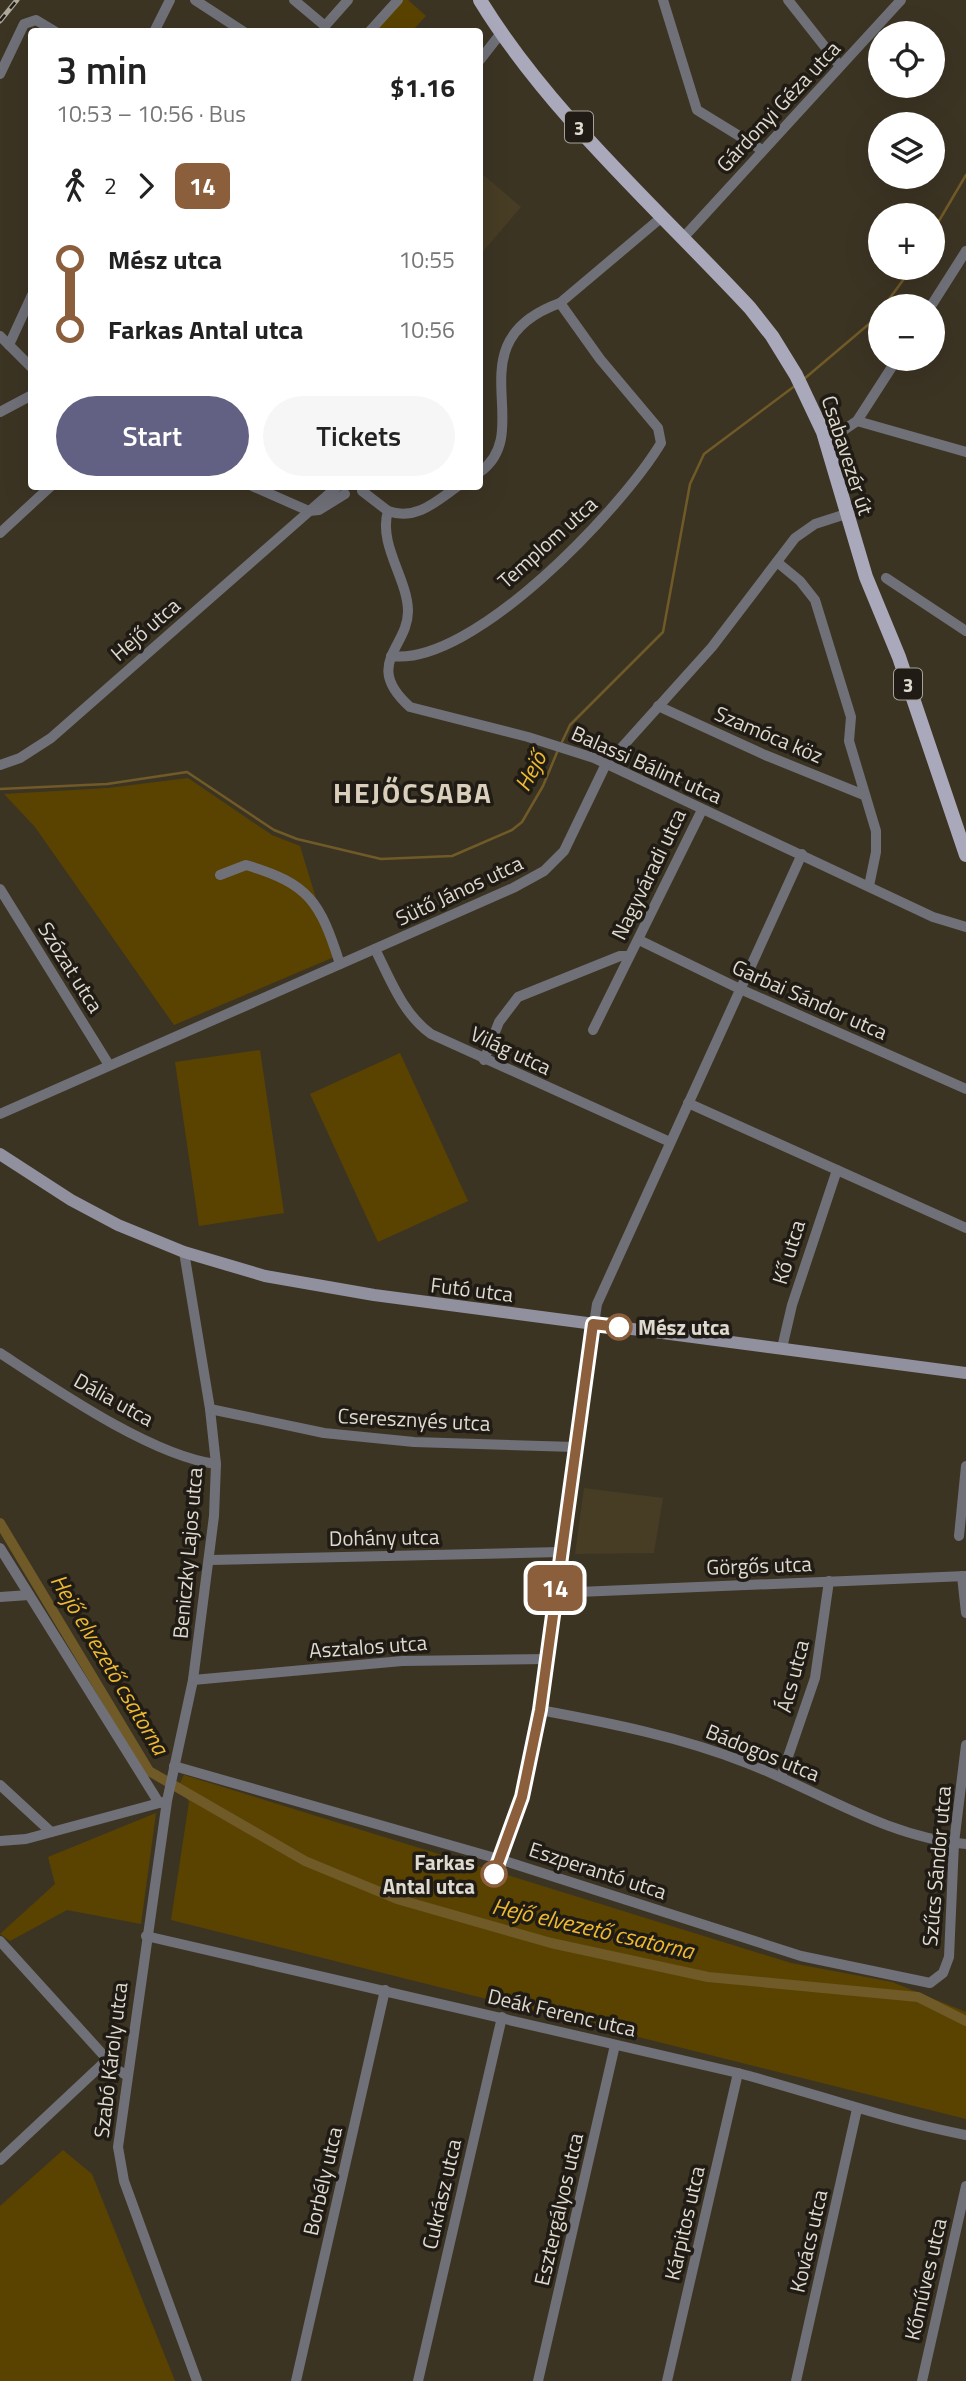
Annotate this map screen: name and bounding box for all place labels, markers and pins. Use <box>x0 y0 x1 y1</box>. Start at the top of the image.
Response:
place label: Mész utca <box>638 1311 730 1343</box>
marker: Mész utca <box>606 1314 632 1340</box>
place label: Farkas Antal utca <box>383 1846 475 1902</box>
marker: Farkas Antal utca <box>481 1861 507 1887</box>

